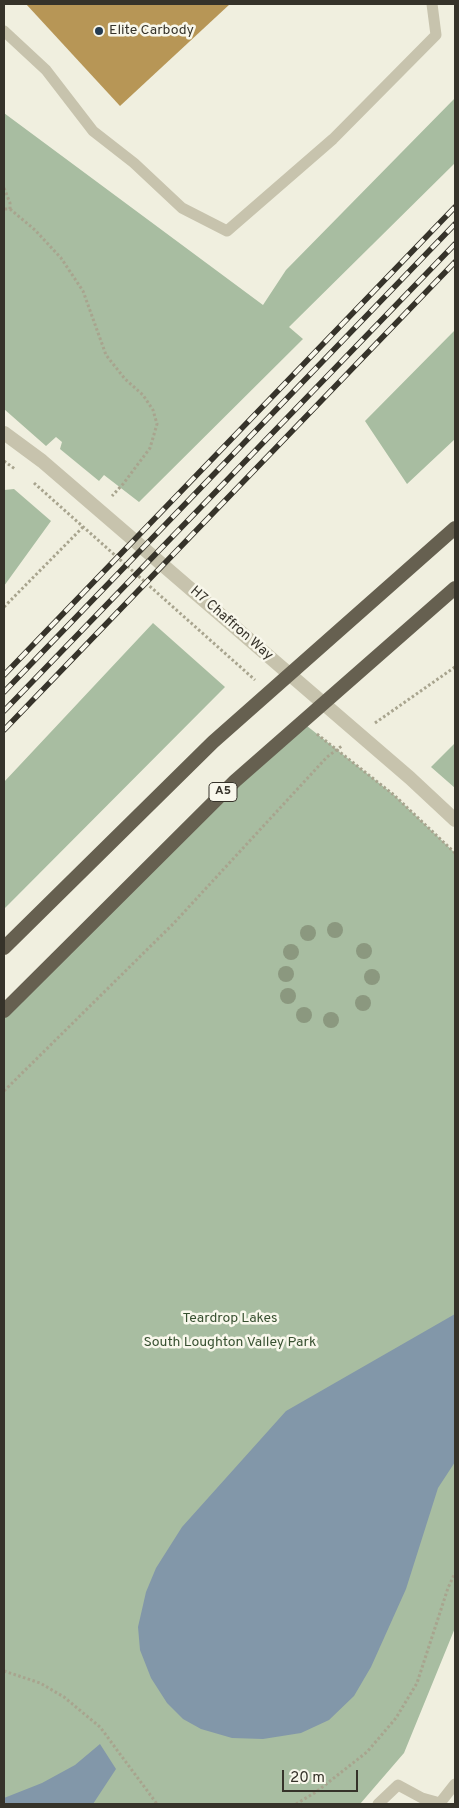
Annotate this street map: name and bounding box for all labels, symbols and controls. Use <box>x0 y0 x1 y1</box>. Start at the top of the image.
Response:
place label: Elite Carbody <box>109 23 194 39</box>
marker: Elite Carbody <box>93 25 105 37</box>
street label: H7 Chaffron Way <box>186 583 276 665</box>
road number: A5 <box>209 782 237 802</box>
park label: Teardrop Lakes <box>182 1311 278 1327</box>
park label: South Loughton Valley Park <box>144 1335 316 1351</box>
scale bar <box>284 1760 360 1792</box>
text: 20 m <box>290 1769 325 1788</box>

